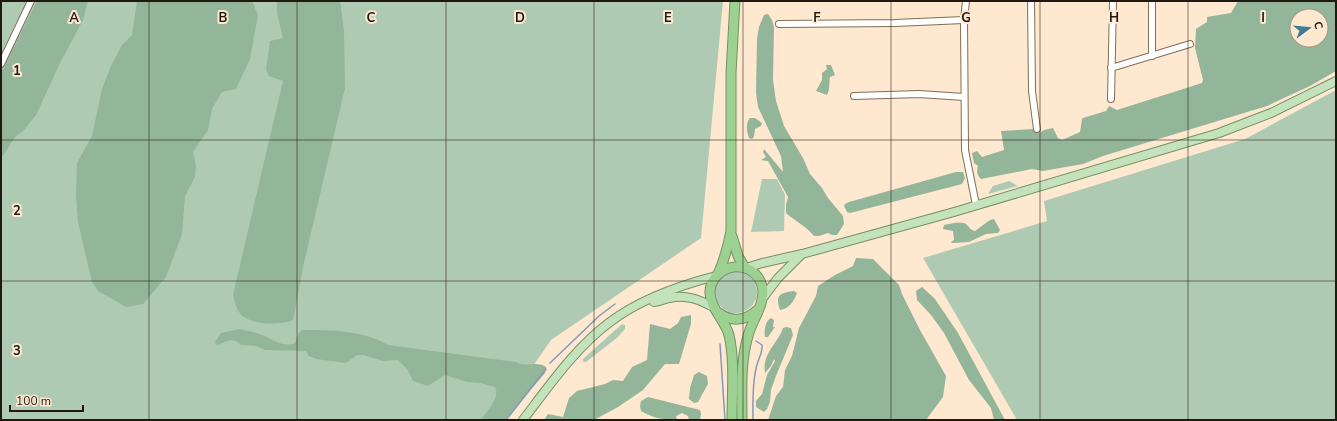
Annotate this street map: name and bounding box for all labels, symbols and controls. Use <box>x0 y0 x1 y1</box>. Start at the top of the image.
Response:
north arrow <box>1289 8 1329 48</box>
text: A <box>69 9 79 27</box>
text: B <box>219 9 228 27</box>
text: C <box>367 9 376 27</box>
text: D <box>515 9 525 27</box>
text: E <box>664 9 672 27</box>
text: F <box>813 9 821 27</box>
text: G <box>961 9 971 27</box>
text: H <box>1109 9 1119 27</box>
text: I <box>1261 9 1265 27</box>
text: С <box>1310 20 1327 32</box>
text: 1 <box>13 62 21 80</box>
text: 2 <box>13 202 21 220</box>
text: 3 <box>13 342 21 360</box>
scale bar <box>10 387 83 413</box>
text: 100 m <box>16 393 51 409</box>

